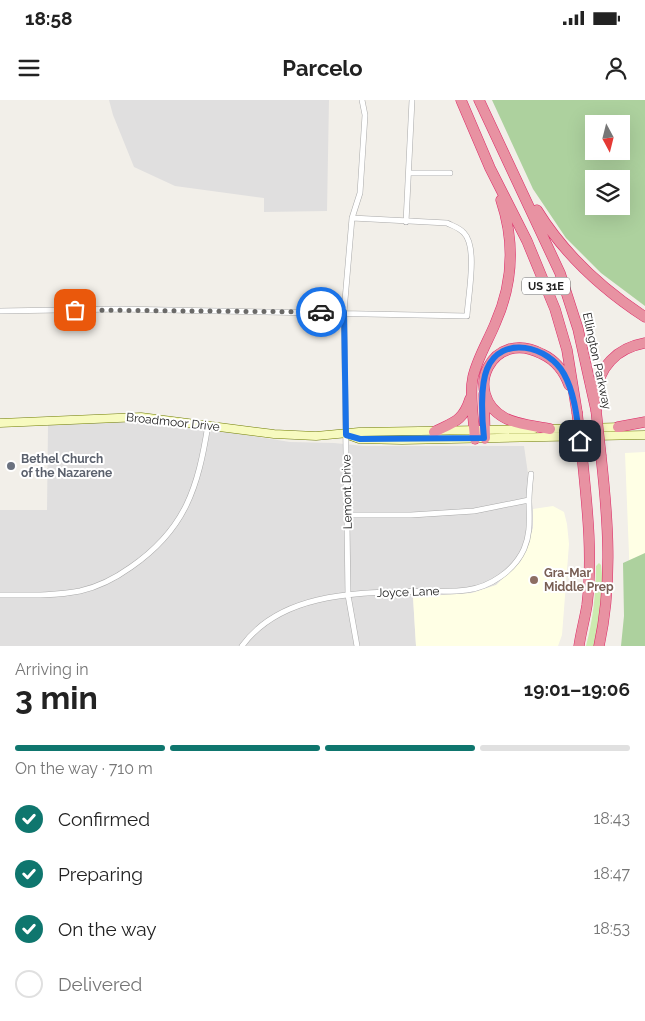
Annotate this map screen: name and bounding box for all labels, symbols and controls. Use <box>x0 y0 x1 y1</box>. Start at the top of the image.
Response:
text: 18:58 <box>25 7 73 29</box>
icon: menu <box>15 54 43 82</box>
icon: person <box>602 54 630 82</box>
text: Parcelo <box>282 55 363 81</box>
north arrow <box>585 115 630 160</box>
map controls <box>585 115 630 215</box>
button: layers <box>585 170 630 215</box>
road number: US 31E <box>522 278 570 295</box>
courier <box>296 287 346 337</box>
pin <box>54 289 96 331</box>
icon: bag <box>61 296 89 324</box>
icon: car <box>307 298 335 326</box>
street label: Ellington Parkway <box>580 311 614 411</box>
street label: Broadmoor Drive <box>125 410 221 434</box>
pin <box>559 420 601 462</box>
icon: home <box>566 427 594 455</box>
place label: Bethel Church of the Nazarene <box>21 452 112 480</box>
street label: Lemont Drive <box>339 455 355 529</box>
marker: Bethel Church of the Nazarene <box>5 460 17 472</box>
place label: Gra-Mar Middle Prep <box>544 566 614 594</box>
marker: Gra-Mar Middle Prep <box>528 574 540 586</box>
street label: Joyce Lane <box>376 584 440 600</box>
text: Arriving in <box>15 660 89 679</box>
text: 19:01–19:06 <box>524 678 630 700</box>
text: 3 min <box>15 679 98 716</box>
text: On the way · 710 m <box>15 759 153 778</box>
icon: check <box>15 805 43 833</box>
text: Confirmed <box>58 808 150 830</box>
text: 18:43 <box>593 809 630 828</box>
icon: check <box>15 860 43 888</box>
text: Preparing <box>58 863 143 885</box>
text: 18:47 <box>593 864 630 883</box>
icon: check <box>15 915 43 943</box>
text: On the way <box>58 918 157 940</box>
text: 18:53 <box>593 919 630 938</box>
text: Delivered <box>58 973 142 995</box>

